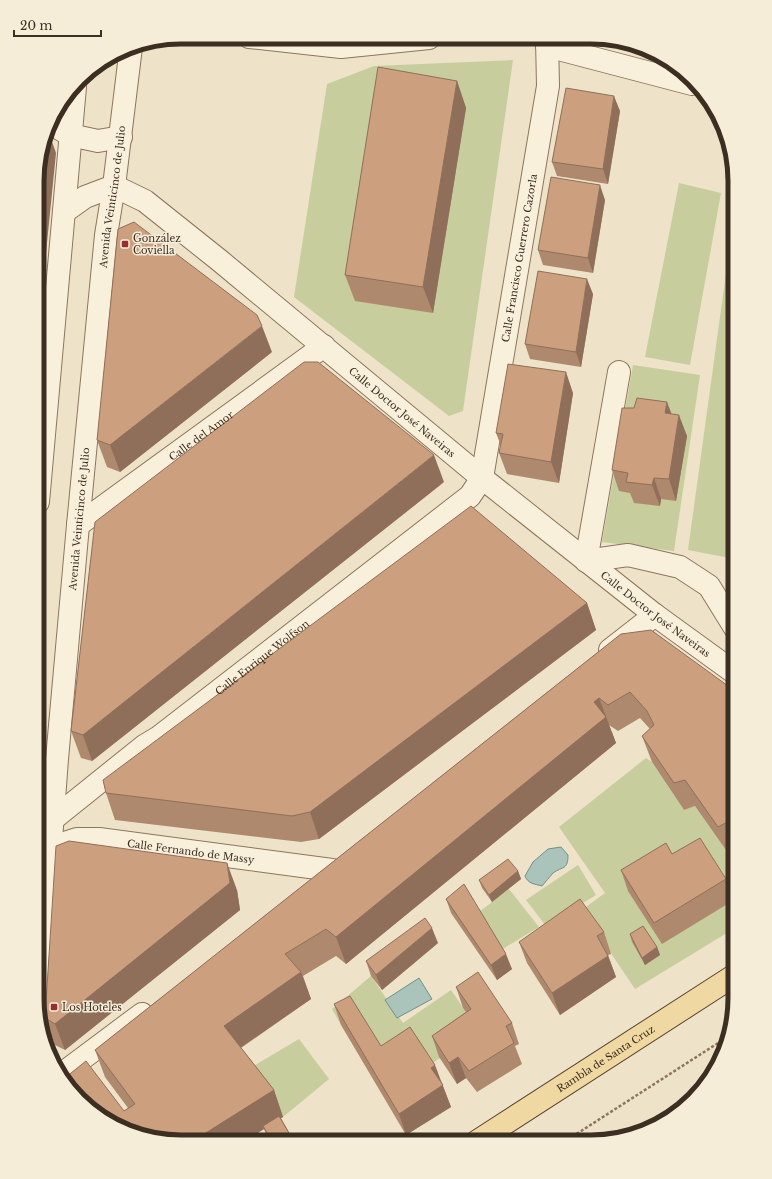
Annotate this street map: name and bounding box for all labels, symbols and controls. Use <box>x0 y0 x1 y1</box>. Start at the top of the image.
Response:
scale bar <box>14 12 101 38</box>
text: 20 m <box>20 18 52 33</box>
street label: Avenida Veinticinco de Julio <box>96 124 128 269</box>
street label: Calle Francisco Guerrero Cazorla <box>498 172 540 343</box>
place label: González Coviella <box>133 232 181 257</box>
marker: González Coviella <box>120 239 130 249</box>
street label: Calle Doctor José Naveiras <box>346 364 459 460</box>
street label: Calle del Amor <box>166 408 236 463</box>
street label: Avenida Veinticinco de Julio <box>66 446 92 592</box>
street label: Calle Doctor José Naveiras <box>598 568 713 660</box>
street label: Calle Enrique Wolfson <box>212 617 312 698</box>
street label: Calle Fernando de Massy <box>126 836 256 866</box>
place label: Los Hoteles <box>62 1001 122 1014</box>
marker: Los Hoteles <box>49 1002 59 1012</box>
street label: Rambla de Santa Cruz <box>554 1022 657 1095</box>

